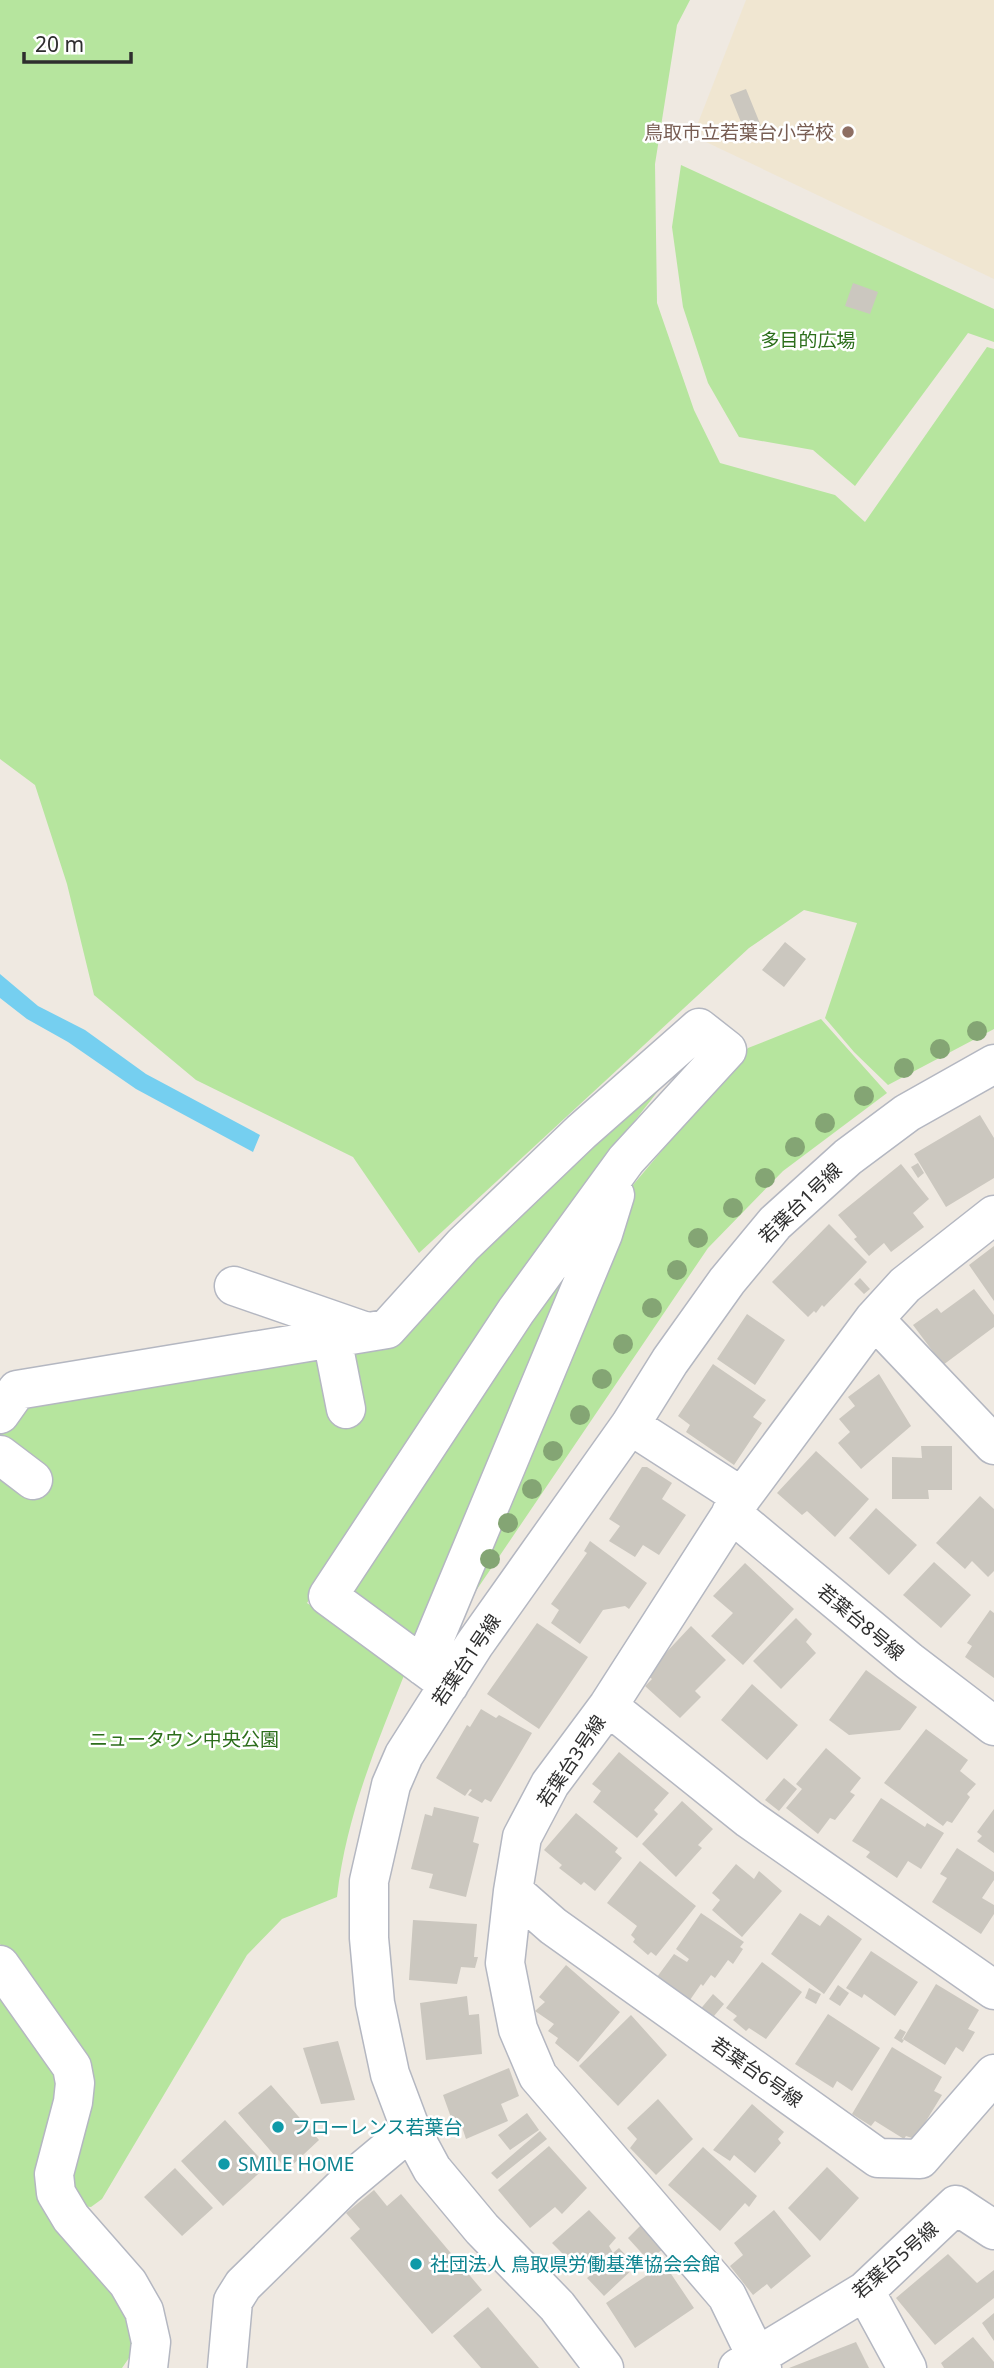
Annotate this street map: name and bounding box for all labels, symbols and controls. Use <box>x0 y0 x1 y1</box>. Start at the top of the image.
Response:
scale bar <box>24 21 131 65</box>
text: 20 m <box>35 30 84 58</box>
place label: 鳥取市立若葉台小学校 <box>644 119 834 145</box>
marker: 鳥取市立若葉台小学校 <box>840 124 856 140</box>
park label: 多目的広場 <box>760 327 856 353</box>
street label: 若葉台1号線 <box>753 1157 847 1249</box>
street label: 若葉台8号線 <box>812 1578 910 1666</box>
street label: 若葉台1号線 <box>426 1609 506 1711</box>
street label: 若葉台3号線 <box>531 1710 611 1812</box>
park label: ニュータウン中央公園 <box>89 1726 279 1752</box>
street label: 若葉台6号線 <box>706 2031 808 2113</box>
place label: フローレンス若葉台 <box>292 2114 463 2140</box>
marker: フローレンス若葉台 <box>270 2119 286 2135</box>
place label: SMILE HOME <box>238 2151 354 2177</box>
marker: SMILE HOME <box>216 2156 232 2172</box>
street label: 若葉台5号線 <box>847 2215 943 2305</box>
place label: 社団法人 鳥取県労働基準協会会館 <box>430 2251 720 2277</box>
marker: 社団法人 鳥取県労働基準協会会館 <box>408 2256 424 2272</box>

